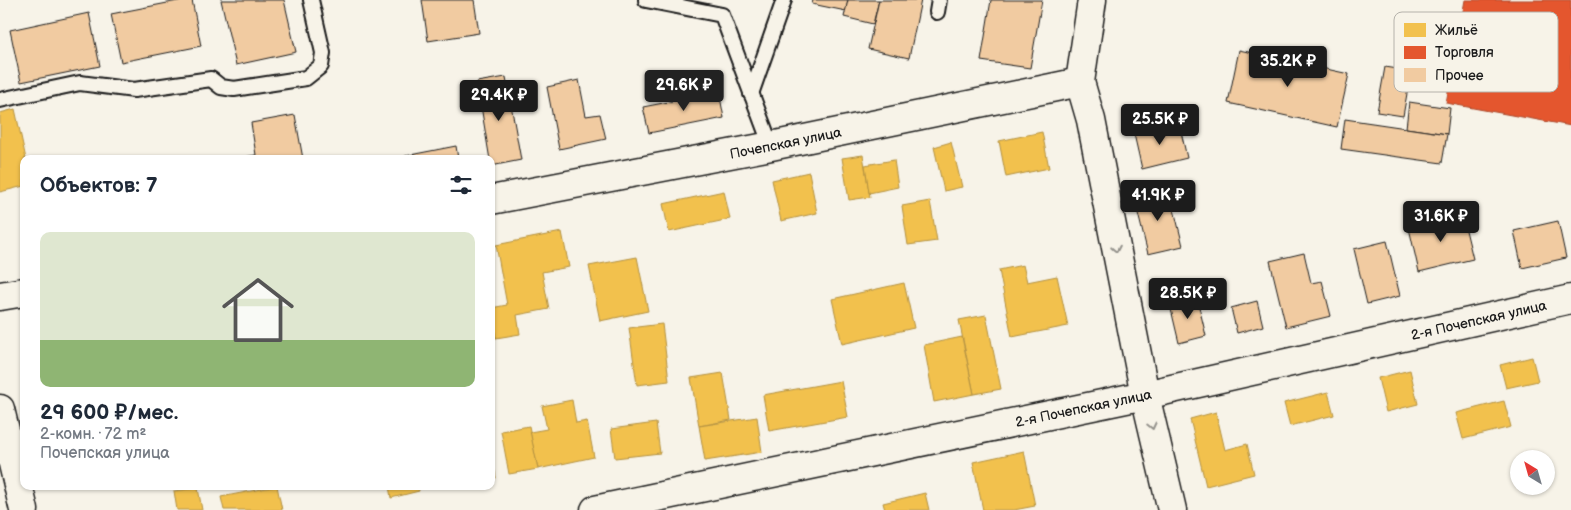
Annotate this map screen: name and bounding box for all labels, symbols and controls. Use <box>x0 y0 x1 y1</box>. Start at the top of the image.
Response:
legend <box>1394 12 1558 92</box>
text: Жильё <box>1435 22 1478 39</box>
text: Торговля <box>1435 44 1494 61</box>
pin: 35.2K ₽ <box>1242 46 1334 88</box>
text: 35.2K ₽ <box>1260 52 1316 71</box>
text: Прочее <box>1435 67 1484 84</box>
pin: 29.6K ₽ <box>638 70 730 112</box>
text: 29.6K ₽ <box>656 76 712 95</box>
pin: 29.4K ₽ <box>453 80 545 122</box>
text: 29.4K ₽ <box>471 86 527 105</box>
pin: 25.5K ₽ <box>1114 104 1206 146</box>
text: 25.5K ₽ <box>1132 110 1188 129</box>
street label: Почепская улица <box>728 123 844 163</box>
icon: filters <box>447 171 475 199</box>
text: Объектов: 7 <box>40 173 158 198</box>
pin: 41.9K ₽ <box>1112 180 1204 222</box>
text: 41.9K ₽ <box>1131 186 1185 205</box>
pin: 31.6K ₽ <box>1395 200 1487 243</box>
text: 31.6K ₽ <box>1414 207 1468 226</box>
one-way arrow <box>1111 245 1121 254</box>
icon: home <box>213 265 303 355</box>
pin: 28.5K ₽ <box>1142 278 1234 320</box>
text: 28.5K ₽ <box>1160 284 1216 303</box>
street label: 2-я Почепская улица <box>1409 297 1549 344</box>
street label: 2-я Почепская улица <box>1014 386 1154 431</box>
text: 29 600 ₽/мес. <box>40 400 178 425</box>
one-way arrow <box>1146 421 1157 430</box>
text: 2-комн. · 72 m² <box>40 425 146 444</box>
text: Почепская улица <box>40 444 170 463</box>
north arrow <box>1510 450 1555 495</box>
map controls <box>1510 450 1555 495</box>

